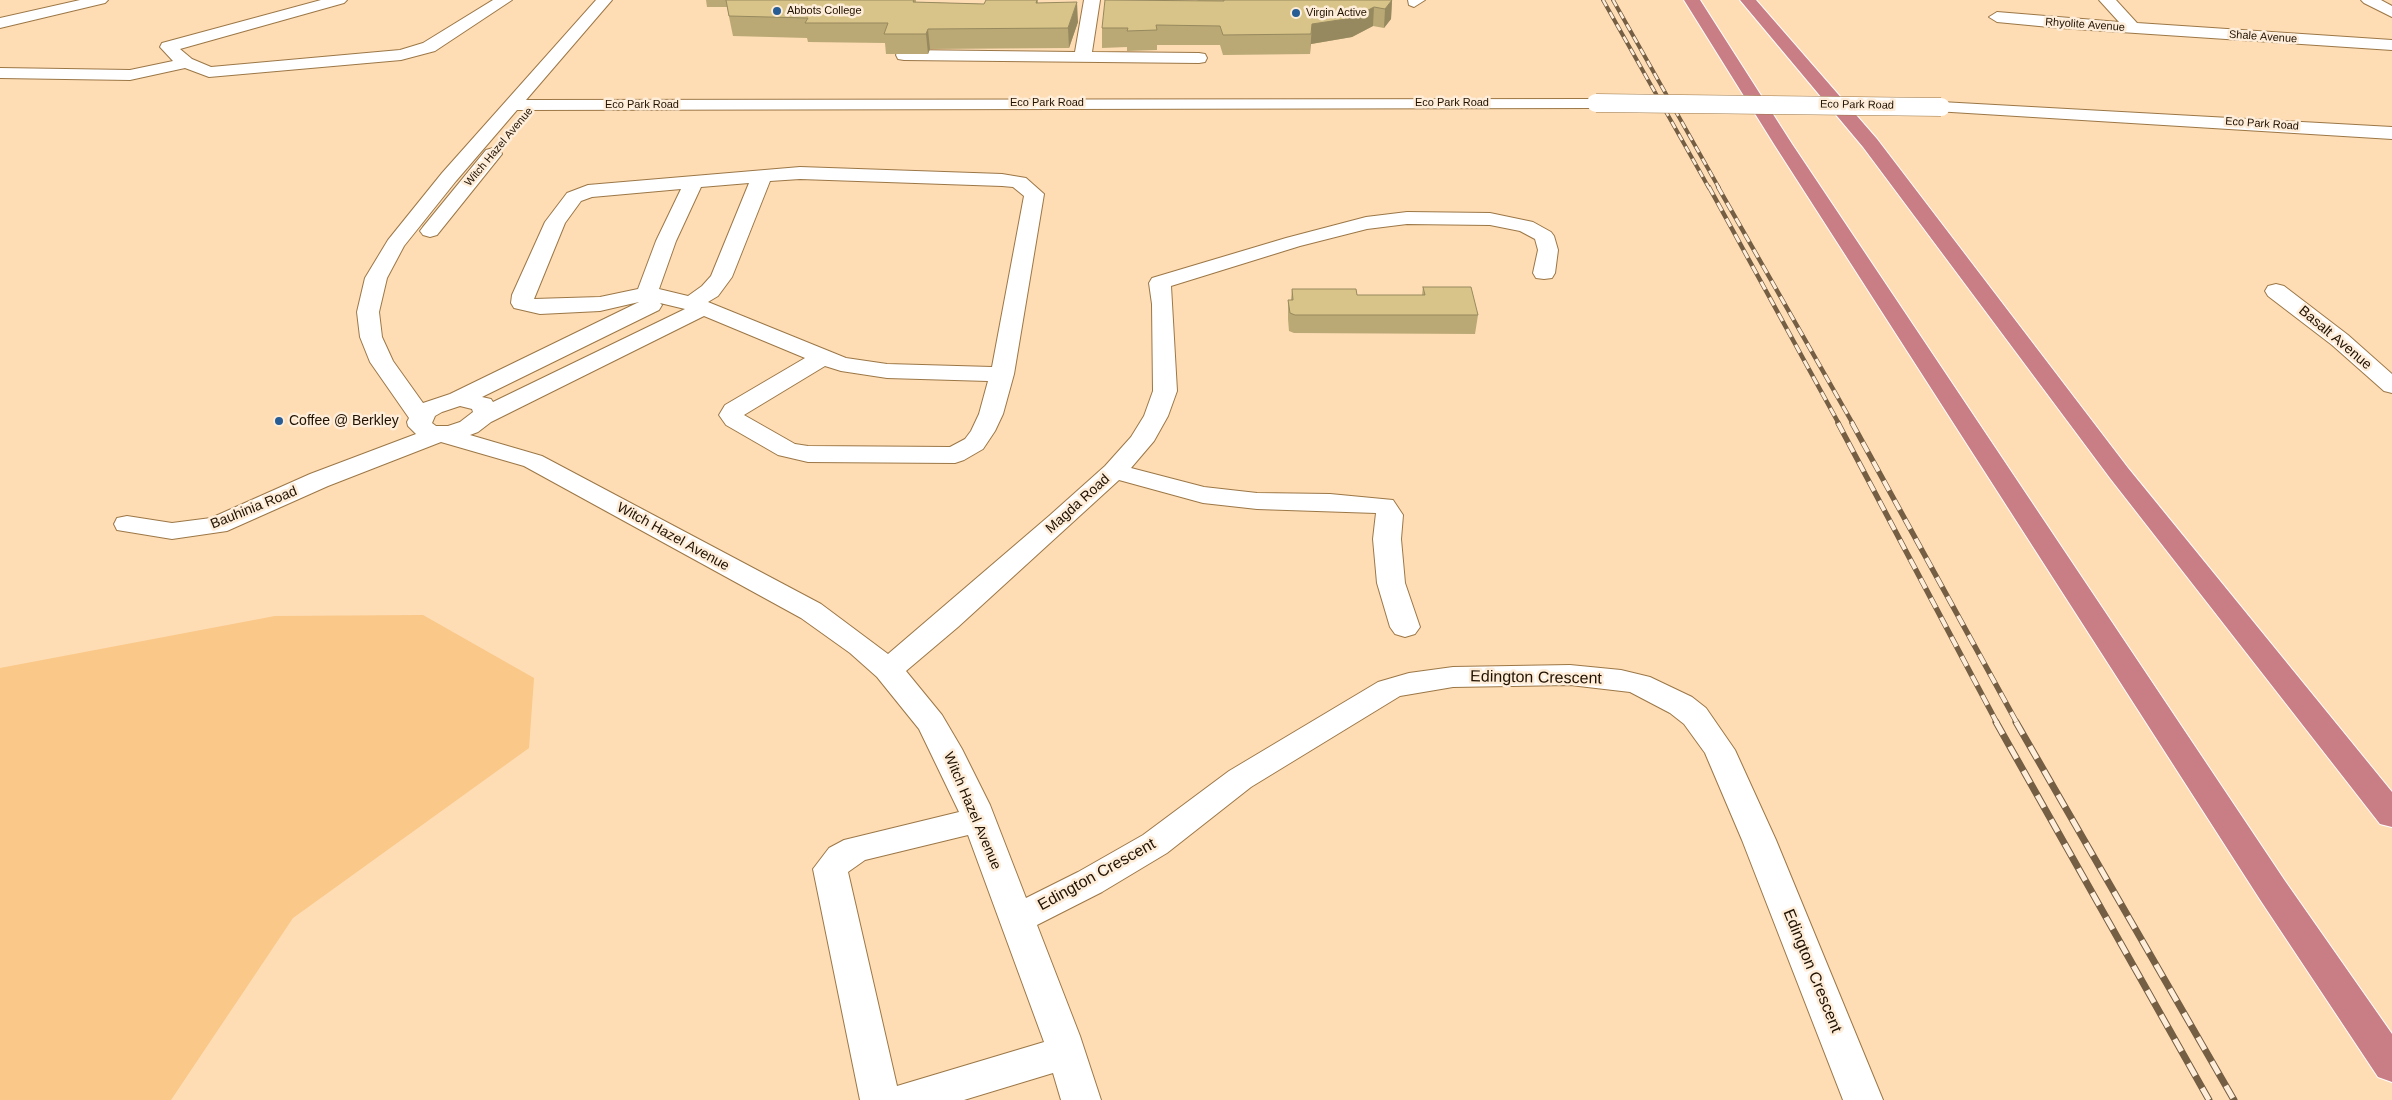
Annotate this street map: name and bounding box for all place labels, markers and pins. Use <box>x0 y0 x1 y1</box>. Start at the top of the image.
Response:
place label: Abbots College <box>787 4 862 18</box>
marker: Abbots College <box>771 5 783 17</box>
place label: Virgin Active <box>1306 6 1367 20</box>
marker: Virgin Active <box>1290 7 1302 19</box>
place label: Coffee @ Berkley <box>289 413 399 429</box>
marker: Coffee @ Berkley <box>273 415 285 427</box>

